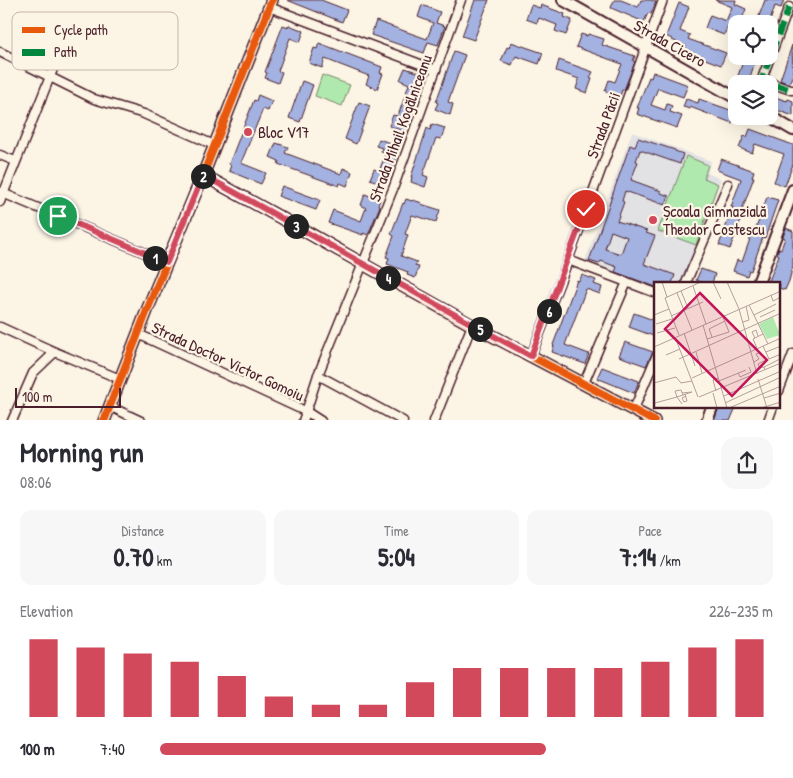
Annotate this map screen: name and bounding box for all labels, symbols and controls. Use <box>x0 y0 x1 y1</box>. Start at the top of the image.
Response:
legend <box>12 12 178 70</box>
street label: Strada Cicero <box>630 14 710 72</box>
map controls <box>728 15 778 125</box>
button: locate <box>728 15 778 65</box>
text: Cycle path <box>54 20 108 40</box>
text: Path <box>54 42 77 61</box>
street label: Strada Mihail Kogălniceanu <box>363 51 437 205</box>
button: layers <box>728 75 778 125</box>
street label: Strada Păcii <box>581 89 625 161</box>
place label: Bloc V17 <box>258 121 310 143</box>
marker: Bloc V17 <box>242 126 254 138</box>
pin: 2 <box>190 164 216 188</box>
text: 2 <box>200 167 207 186</box>
pin <box>565 188 607 230</box>
pin <box>37 195 79 237</box>
icon: check <box>572 195 600 223</box>
place label: Școala Gimnazială Theodor Costescu <box>663 200 766 240</box>
icon: arrive <box>44 202 72 230</box>
pin: 3 <box>284 214 308 238</box>
marker: Școala Gimnazială Theodor Costescu <box>647 214 659 226</box>
text: 3 <box>293 217 300 236</box>
pin: 1 <box>142 246 168 270</box>
text: 1 <box>153 249 158 268</box>
pin: 4 <box>376 266 400 290</box>
text: 4 <box>386 269 391 288</box>
inset map <box>654 282 780 408</box>
pin: 6 <box>536 298 562 324</box>
text: 6 <box>547 302 552 321</box>
street label: Strada Doctor Victor Gomoiu <box>148 316 308 406</box>
pin: 5 <box>468 316 492 342</box>
text: 5 <box>478 320 483 339</box>
scale bar <box>15 386 121 409</box>
text: 100 m <box>22 387 52 406</box>
text: Morning run <box>20 433 144 471</box>
button: share <box>721 437 773 489</box>
text: 08:06 <box>20 471 51 493</box>
text: Distance <box>121 521 164 540</box>
text: Time <box>384 521 409 540</box>
text: Pace <box>639 521 662 540</box>
text: 0.70 <box>113 540 154 574</box>
text: 5:04 <box>378 540 415 574</box>
text: 7:14 <box>620 540 656 574</box>
text: km <box>154 551 172 570</box>
text: /km <box>656 551 681 570</box>
text: Elevation <box>20 600 73 622</box>
text: 226–235 m <box>709 600 773 622</box>
text: 100 m <box>20 738 55 760</box>
text: 7:40 <box>100 738 125 760</box>

